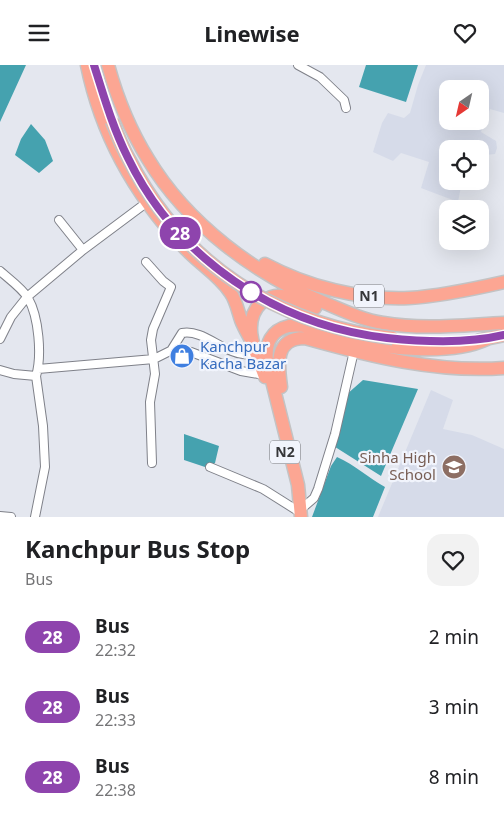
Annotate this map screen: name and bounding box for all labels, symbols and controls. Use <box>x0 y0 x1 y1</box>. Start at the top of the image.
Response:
text: Linewise <box>204 18 300 48</box>
icon: menu <box>25 19 53 47</box>
icon: heart <box>451 19 479 47</box>
north arrow <box>439 80 489 130</box>
map controls <box>439 80 489 250</box>
button: locate <box>439 140 489 190</box>
button: layers <box>439 200 489 250</box>
line badge: 28 <box>158 217 202 249</box>
text: 28 <box>170 221 190 245</box>
unlabelled marker <box>240 281 262 303</box>
road number: N1 <box>354 285 384 307</box>
place label: Kanchpur Kacha Bazar <box>200 336 286 373</box>
shop icon: Kanchpur Kacha Bazar <box>169 343 195 369</box>
road number: N2 <box>270 441 300 463</box>
place label: Sinha High School <box>360 447 436 484</box>
school or university icon: Sinha High School <box>441 454 467 480</box>
text: Kanchpur Bus Stop <box>25 532 250 565</box>
button: heart <box>427 534 479 586</box>
text: Bus <box>25 568 53 590</box>
text: Bus <box>95 613 130 639</box>
text: 2 min <box>429 624 479 650</box>
text: 28 <box>42 625 63 649</box>
text: 22:32 <box>95 639 136 661</box>
text: Bus <box>95 683 130 709</box>
text: 3 min <box>429 694 479 720</box>
text: 28 <box>42 695 63 719</box>
text: 22:33 <box>95 709 136 731</box>
text: Bus <box>95 753 130 779</box>
text: 8 min <box>429 764 479 790</box>
text: 28 <box>42 765 63 789</box>
text: 22:38 <box>95 779 136 801</box>

